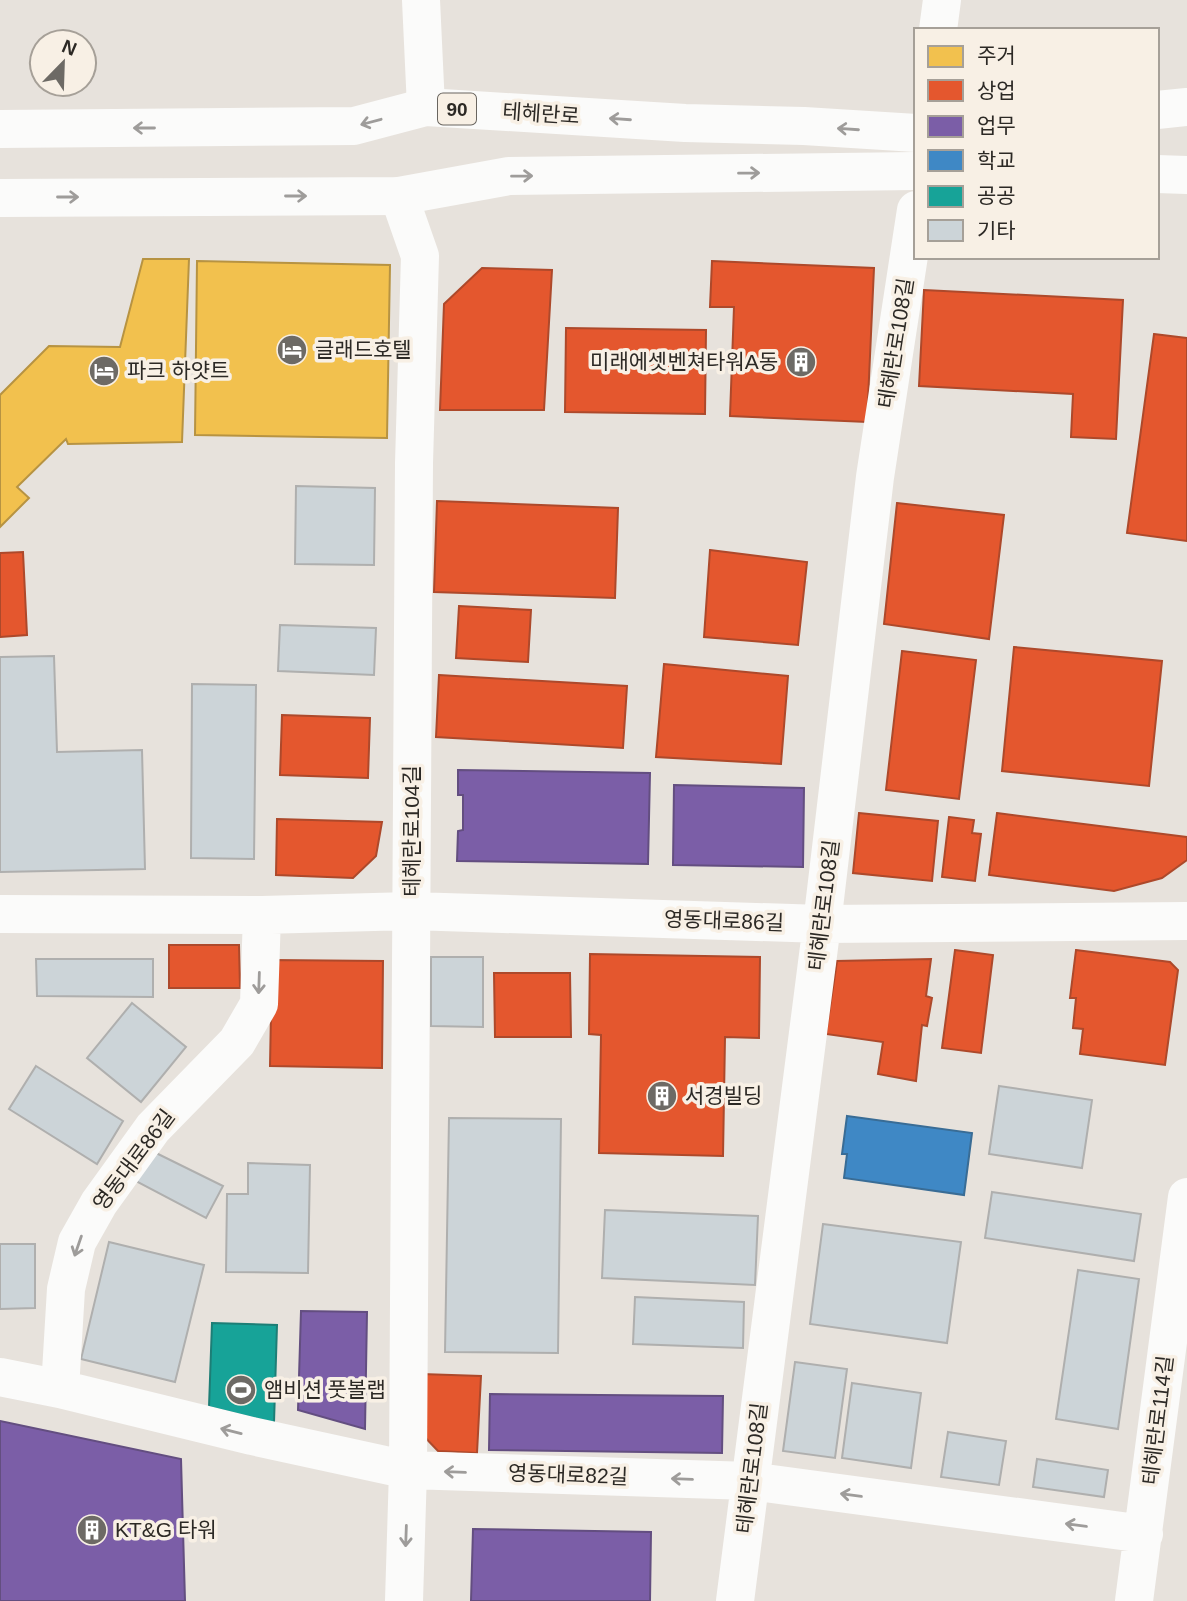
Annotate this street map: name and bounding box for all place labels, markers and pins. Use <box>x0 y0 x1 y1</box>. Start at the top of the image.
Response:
hotel icon: 글래드호텔 <box>275 333 309 367</box>
place label: 글래드호텔 <box>315 338 412 361</box>
building icon: 미래에셋벤쳐타워A동 <box>784 345 818 379</box>
place label: 미래에셋벤쳐타워A동 <box>590 350 778 373</box>
hotel icon: 파크 하얏트 <box>87 354 121 388</box>
place label: 파크 하얏트 <box>127 359 229 382</box>
building icon: 서경빌딩 <box>645 1079 679 1113</box>
place label: 서경빌딩 <box>685 1084 762 1107</box>
sports icon: 앰비션 풋볼랩 <box>224 1373 258 1407</box>
place label: 앰비션 풋볼랩 <box>264 1378 386 1401</box>
building icon: KT&G 타워 <box>75 1513 109 1547</box>
place label: KT&G 타워 <box>115 1518 217 1541</box>

